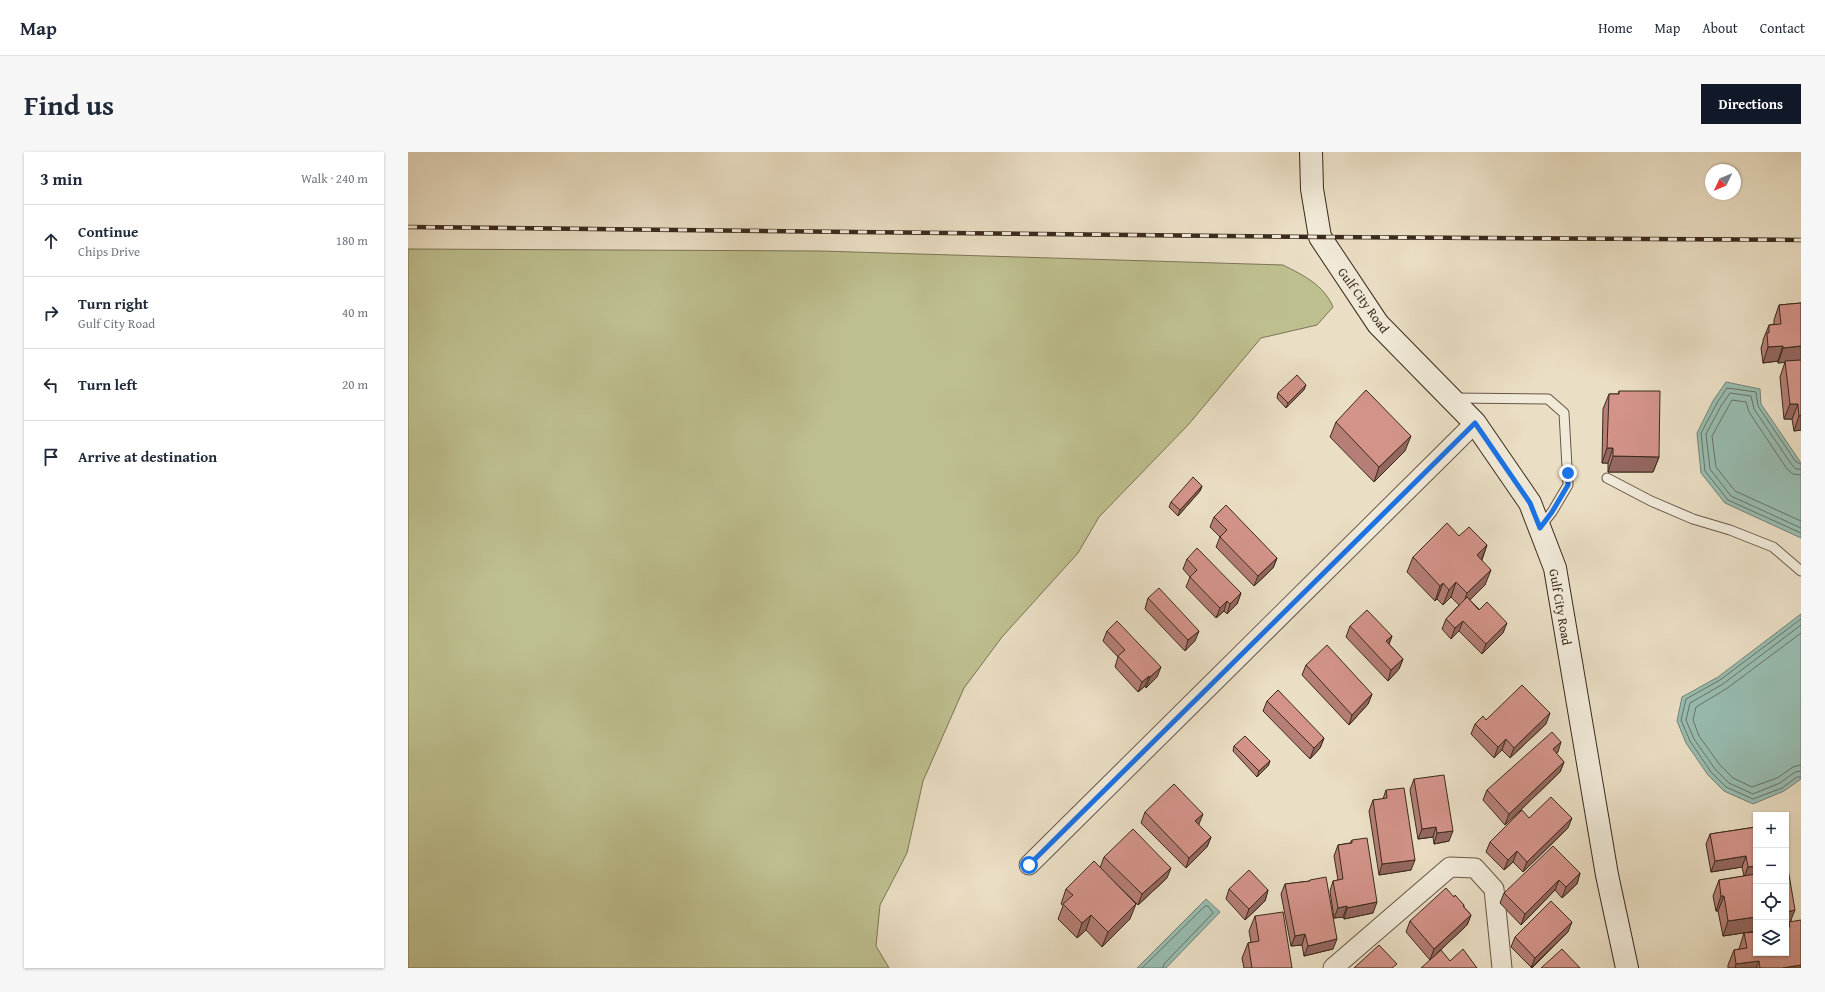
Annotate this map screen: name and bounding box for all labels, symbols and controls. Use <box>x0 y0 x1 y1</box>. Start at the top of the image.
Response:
text: Map <box>20 14 57 42</box>
text: Home <box>1598 18 1633 38</box>
text: Map <box>1655 18 1680 38</box>
text: About <box>1702 18 1738 38</box>
text: Contact <box>1760 18 1805 38</box>
text: Find us <box>24 84 114 125</box>
button: Directions <box>1701 84 1801 124</box>
north arrow <box>1705 164 1741 200</box>
text: 3 min <box>40 166 82 191</box>
text: Walk · 240 m <box>301 169 368 188</box>
text: Continue <box>78 221 139 242</box>
icon: ahead <box>40 230 62 252</box>
text: 180 m <box>336 231 368 250</box>
text: Chips Drive <box>78 242 140 261</box>
street label: Gulf City Road <box>1333 263 1394 337</box>
text: Turn right <box>78 293 149 314</box>
icon: right <box>40 302 62 324</box>
text: 40 m <box>342 303 368 322</box>
text: Gulf City Road <box>78 314 155 333</box>
icon: left <box>40 374 62 396</box>
text: Turn left <box>78 374 137 395</box>
text: 20 m <box>342 375 368 394</box>
icon: arrive <box>40 446 62 468</box>
text: Arrive at destination <box>78 446 217 467</box>
route end <box>1559 464 1577 482</box>
street label: Gulf City Road <box>1544 567 1577 647</box>
map controls <box>1753 812 1789 956</box>
button: + <box>1753 812 1789 848</box>
button: − <box>1753 848 1789 884</box>
route start <box>1020 856 1038 874</box>
button: locate <box>1753 884 1789 920</box>
button: layers <box>1753 920 1789 956</box>

